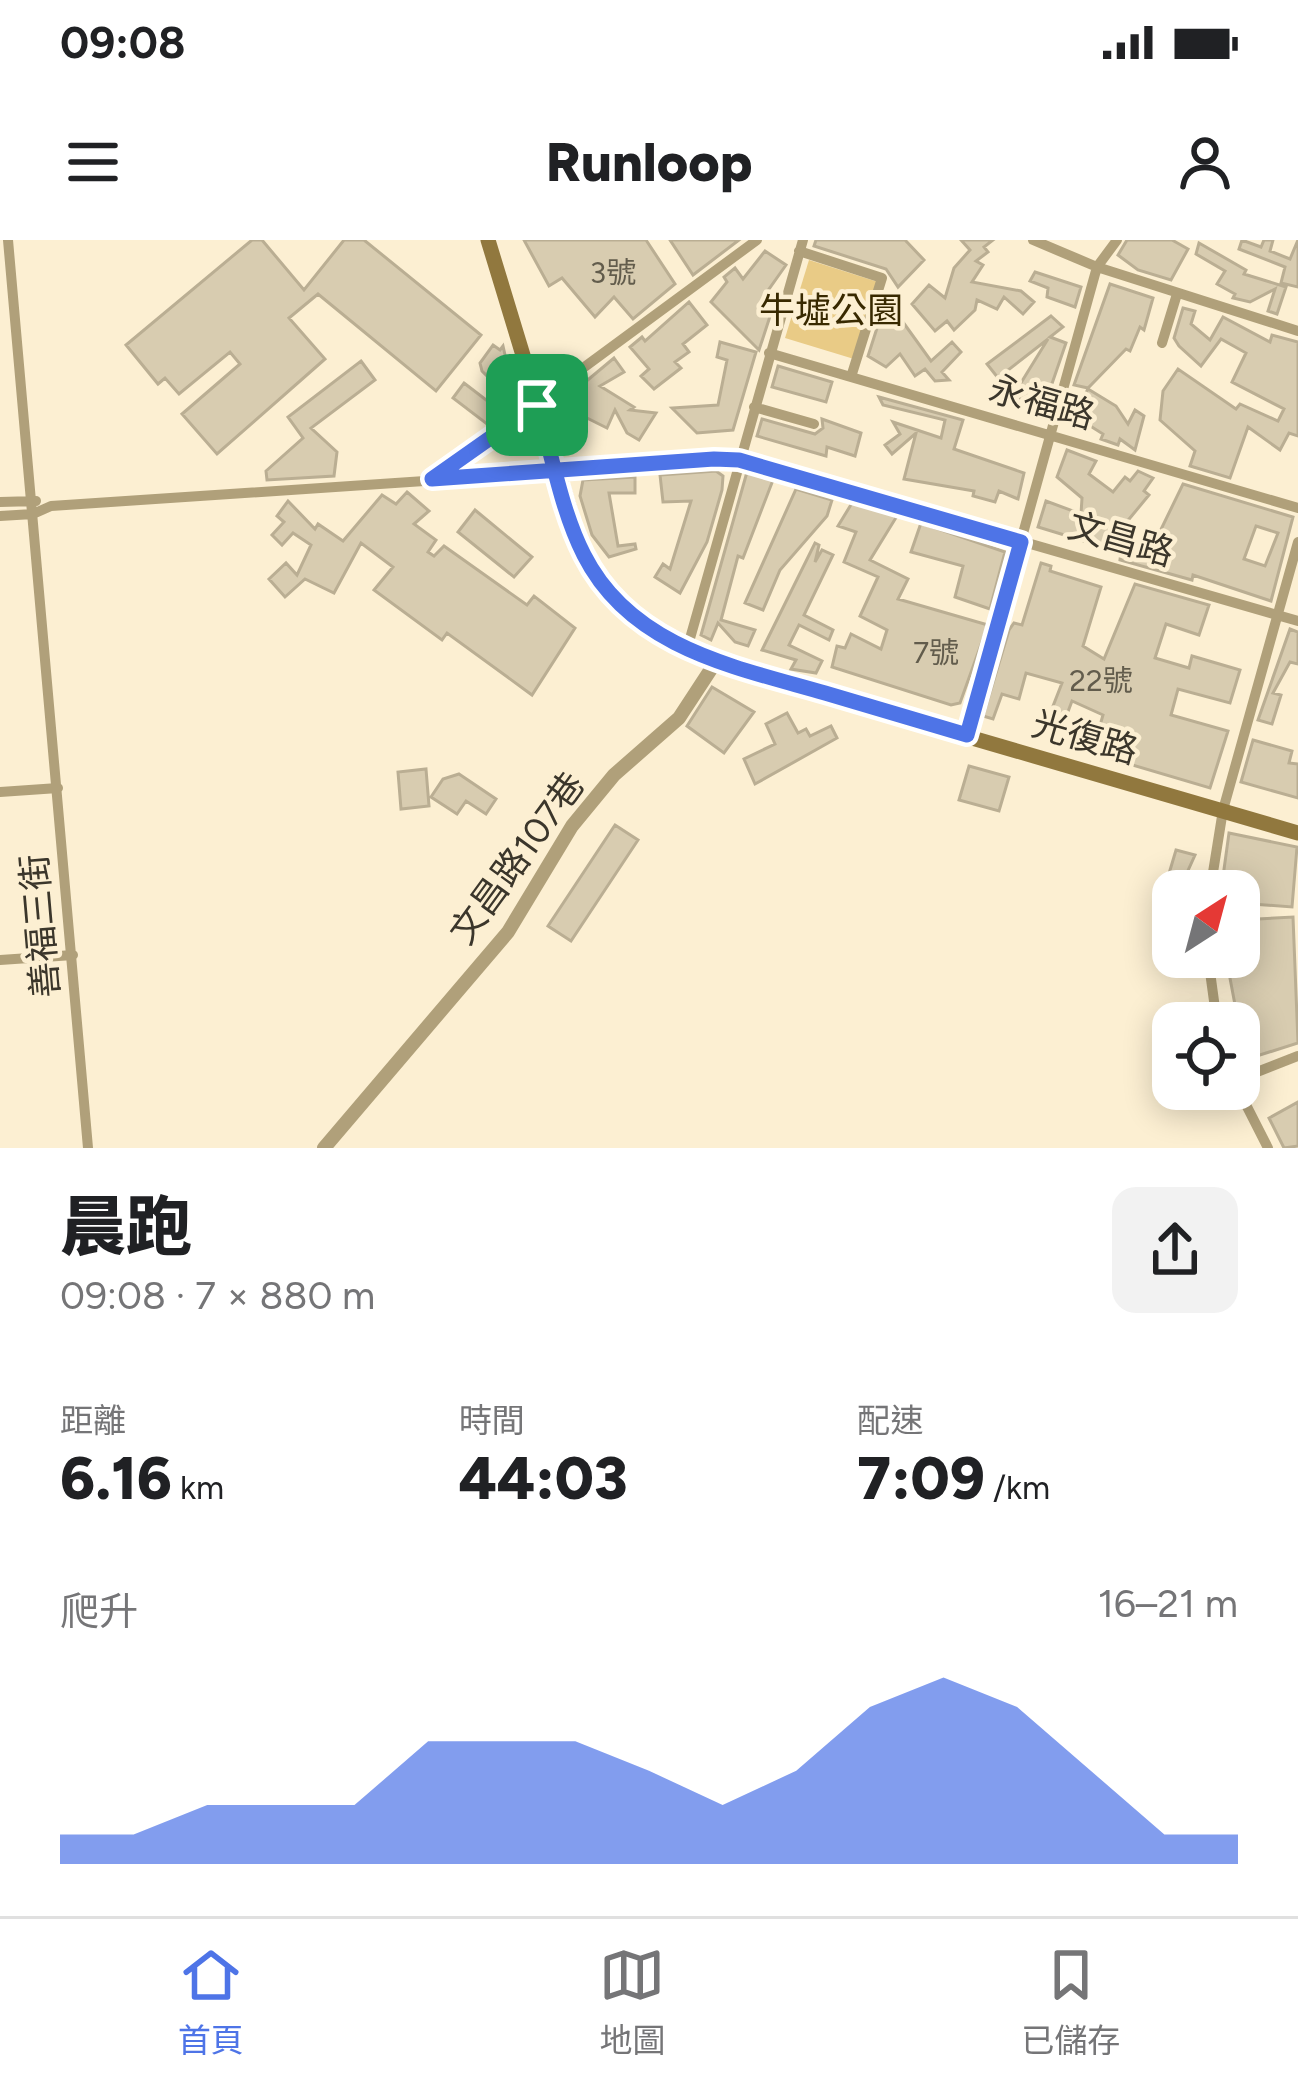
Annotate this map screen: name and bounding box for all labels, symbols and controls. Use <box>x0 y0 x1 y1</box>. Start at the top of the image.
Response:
text: 09:08 <box>60 15 186 69</box>
icon: menu <box>60 129 126 195</box>
icon: person <box>1172 129 1238 195</box>
text: Runloop <box>546 130 752 195</box>
house number: 3號 <box>590 254 636 291</box>
park label: 牛墟公園 <box>759 289 903 332</box>
pin <box>486 354 588 456</box>
street label: 永福路 <box>984 366 1100 438</box>
icon: arrive <box>504 372 570 438</box>
street label: 文昌路 <box>1063 503 1179 575</box>
house number: 7號 <box>913 634 959 671</box>
house number: 22號 <box>1069 662 1133 699</box>
street label: 光復路 <box>1027 701 1143 773</box>
street label: 文昌路107巷 <box>440 764 594 952</box>
street label: 善福三街 <box>12 852 68 1000</box>
north arrow <box>1152 870 1260 978</box>
map controls <box>1152 870 1260 1110</box>
button: locate <box>1152 1002 1260 1110</box>
text: 晨跑 <box>60 1187 192 1267</box>
button: share <box>1112 1187 1238 1313</box>
text: 09:08 · 7 × 880 m <box>60 1272 375 1319</box>
text: 距離 <box>60 1401 126 1440</box>
text: 時間 <box>459 1401 525 1440</box>
text: 配速 <box>857 1401 923 1440</box>
text: 6.16 <box>60 1442 172 1514</box>
text: 44:03 <box>459 1442 628 1514</box>
text: 7:09 <box>857 1442 985 1514</box>
text: km <box>172 1468 224 1507</box>
text: /km <box>985 1468 1050 1507</box>
text: 16–21 m <box>1098 1580 1238 1627</box>
text: 爬升 <box>60 1588 138 1635</box>
tab: 首頁 <box>178 1942 244 2062</box>
tab: 地圖 <box>599 1942 665 2062</box>
tab: 已儲存 <box>1021 1942 1120 2062</box>

